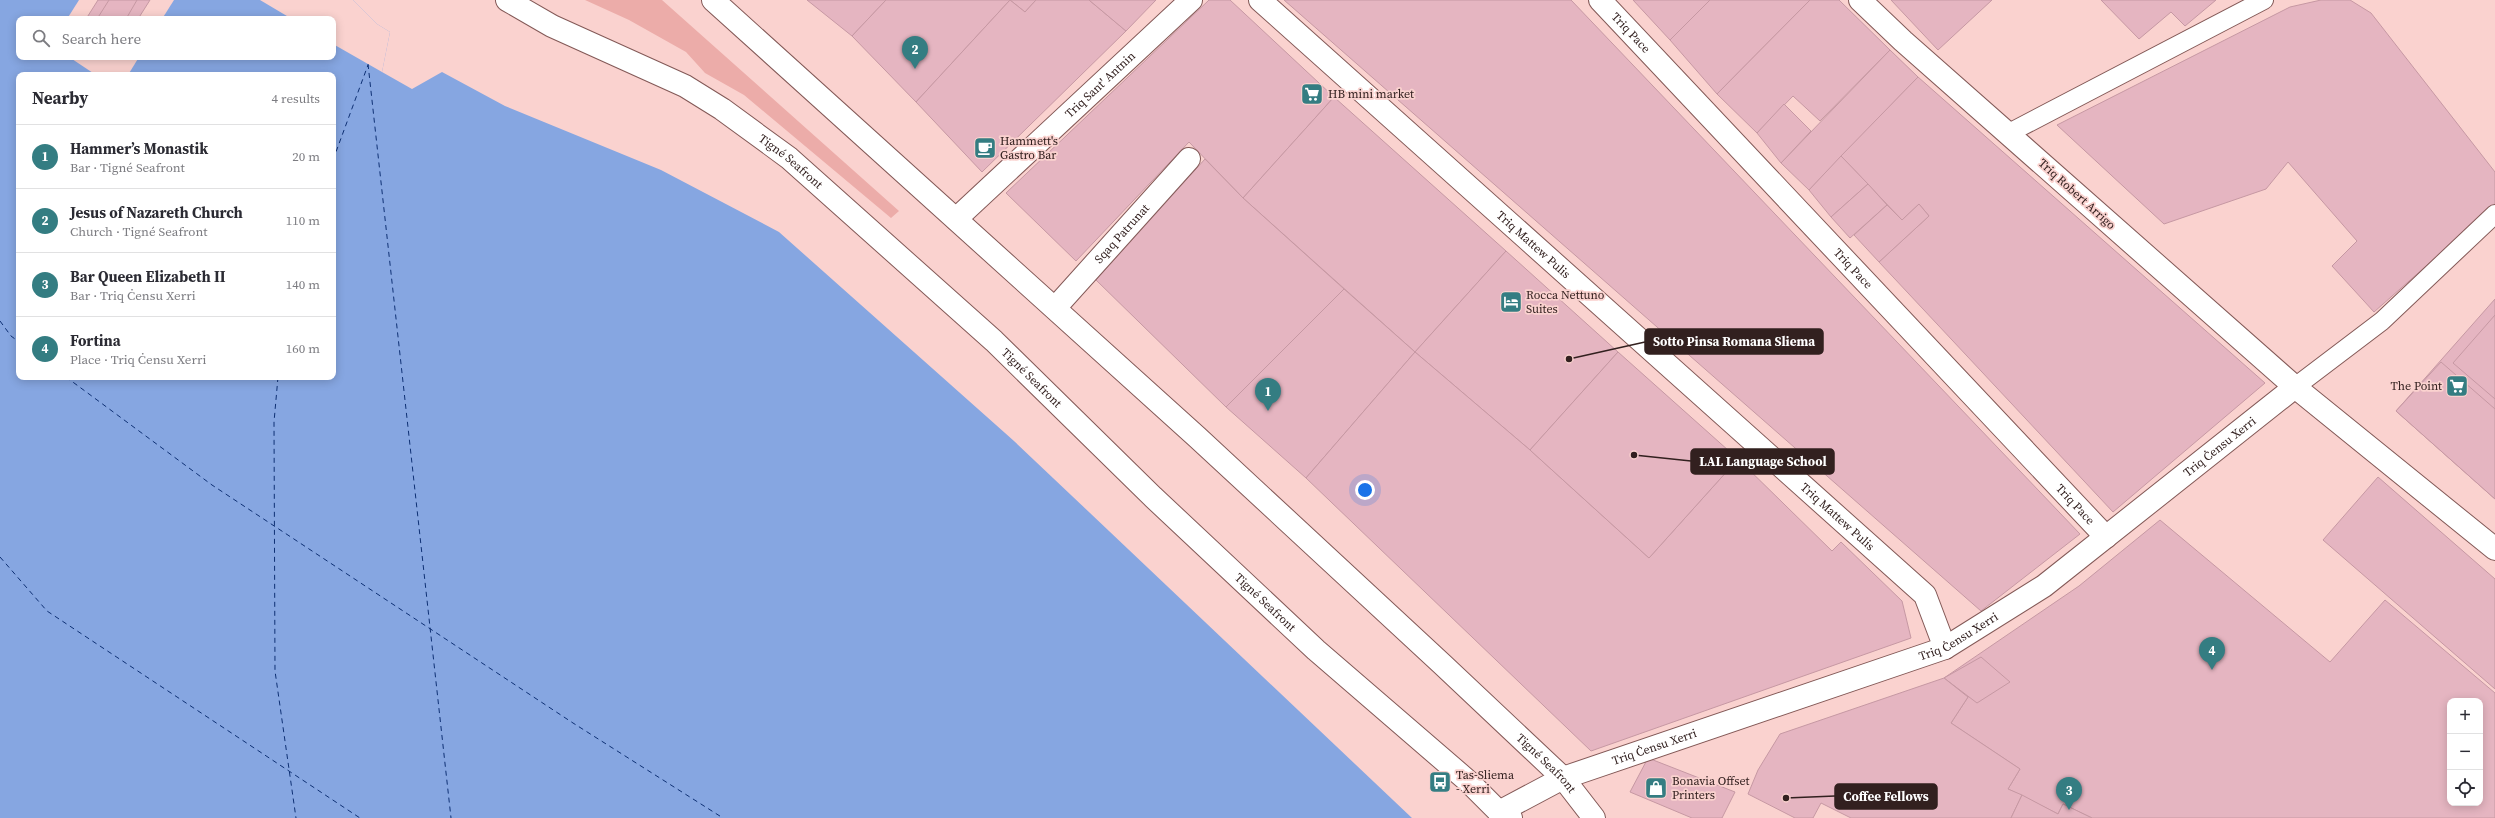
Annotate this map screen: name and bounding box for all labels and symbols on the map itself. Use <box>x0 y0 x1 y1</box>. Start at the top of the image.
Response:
street label: Triq Pace <box>1608 9 1654 57</box>
pin: 2 <box>902 36 928 69</box>
street label: Triq Sant' Antnin <box>1061 48 1139 121</box>
supermarket icon: HB mini market <box>1299 81 1325 107</box>
place label: HB mini market <box>1328 86 1414 102</box>
street label: Tigné Seafront <box>755 130 826 193</box>
place label: Hammett's Gastro Bar <box>1000 133 1058 163</box>
cafe icon: Hammett's Gastro Bar <box>972 135 998 161</box>
street label: Triq Robert Arrigo <box>2035 155 2119 233</box>
street label: Sqaq Patrunat <box>1091 200 1153 267</box>
street label: Triq Mattew Pulis <box>1493 207 1574 282</box>
street label: Triq Pace <box>1830 245 1876 292</box>
place label: Rocca Nettuno Suites <box>1526 287 1605 317</box>
hotel icon: Rocca Nettuno Suites <box>1498 289 1524 315</box>
callout: Sotto Pinsa Romana Sliema <box>1645 329 1823 354</box>
text: Sotto Pinsa Romana Sliema <box>1653 333 1815 350</box>
street label: Tigné Seafront <box>998 345 1065 411</box>
supermarket icon: The Point <box>2444 373 2470 399</box>
pin: 1 <box>1255 378 1281 411</box>
place label: The Point <box>2391 378 2442 394</box>
street label: Triq Ċensu Xerri <box>2180 413 2260 480</box>
callout: LAL Language School <box>1691 449 1834 474</box>
text: LAL Language School <box>1699 453 1827 470</box>
street label: Triq Mattew Pulis <box>1797 479 1878 554</box>
your location <box>1355 480 1375 500</box>
street label: Triq Pace <box>2052 481 2098 528</box>
street label: Tigné Seafront <box>1231 570 1299 635</box>
street label: Triq Ċensu Xerri <box>1917 609 2001 664</box>
pin: 4 <box>2199 637 2225 670</box>
street label: Triq Ċensu Xerri <box>1610 725 1699 769</box>
street label: Tigné Seafront <box>1513 730 1580 796</box>
place label: Tas-Sliema - Xerri <box>1456 767 1515 797</box>
bus stop icon: Tas-Sliema - Xerri <box>1427 769 1453 795</box>
place label: Bonavia Offset Printers <box>1672 773 1750 803</box>
shop icon: Bonavia Offset Printers <box>1643 775 1669 801</box>
pin: 3 <box>2056 777 2082 810</box>
callout: Coffee Fellows <box>1835 784 1937 809</box>
text: Coffee Fellows <box>1843 788 1929 805</box>

